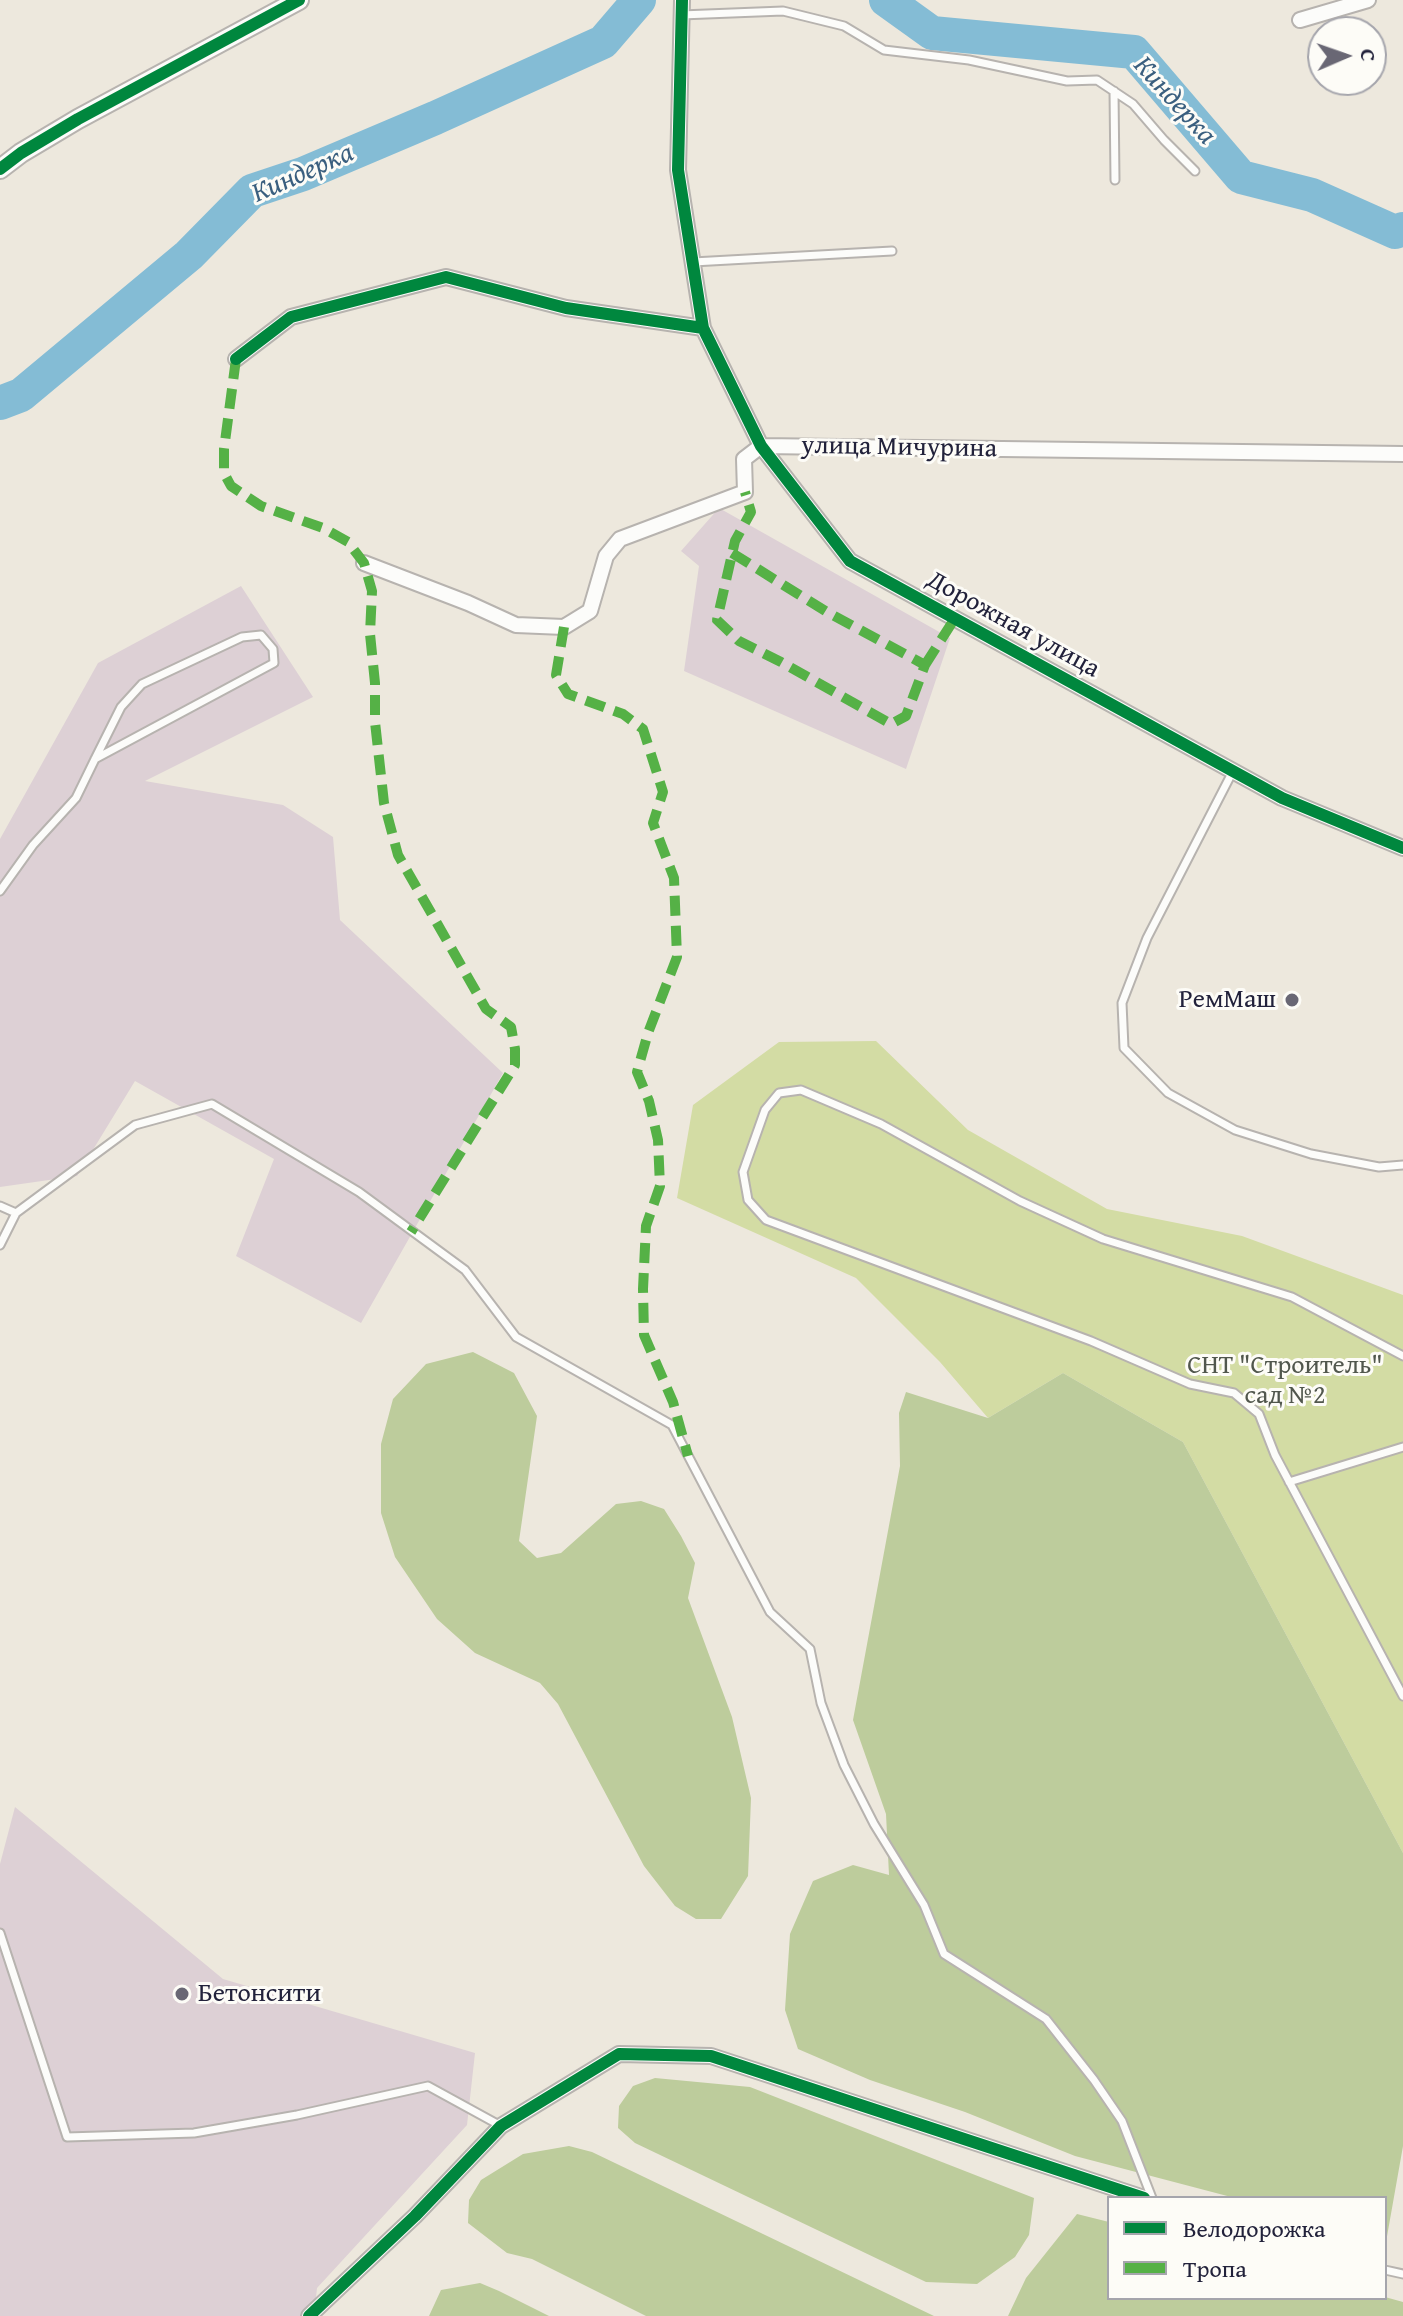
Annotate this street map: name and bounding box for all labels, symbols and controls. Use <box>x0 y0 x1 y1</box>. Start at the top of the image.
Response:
north arrow <box>1307 16 1387 96</box>
text: С <box>1353 48 1385 62</box>
water label: Киндерка <box>1125 50 1223 152</box>
water label: Киндерка <box>247 137 359 211</box>
street label: улица Мичурина <box>801 431 997 465</box>
street label: Дорожная улица <box>921 565 1105 685</box>
place label: РемМаш <box>1179 984 1276 1016</box>
marker: РемМаш <box>1283 991 1301 1009</box>
park label: СНТ "Строитель" сад №2 <box>1187 1350 1383 1412</box>
place label: Бетонсити <box>198 1978 321 2010</box>
marker: Бетонсити <box>173 1985 191 2003</box>
legend <box>1107 2196 1387 2300</box>
text: Велодорожка <box>1183 2211 1325 2246</box>
text: Тропа <box>1183 2251 1247 2286</box>

